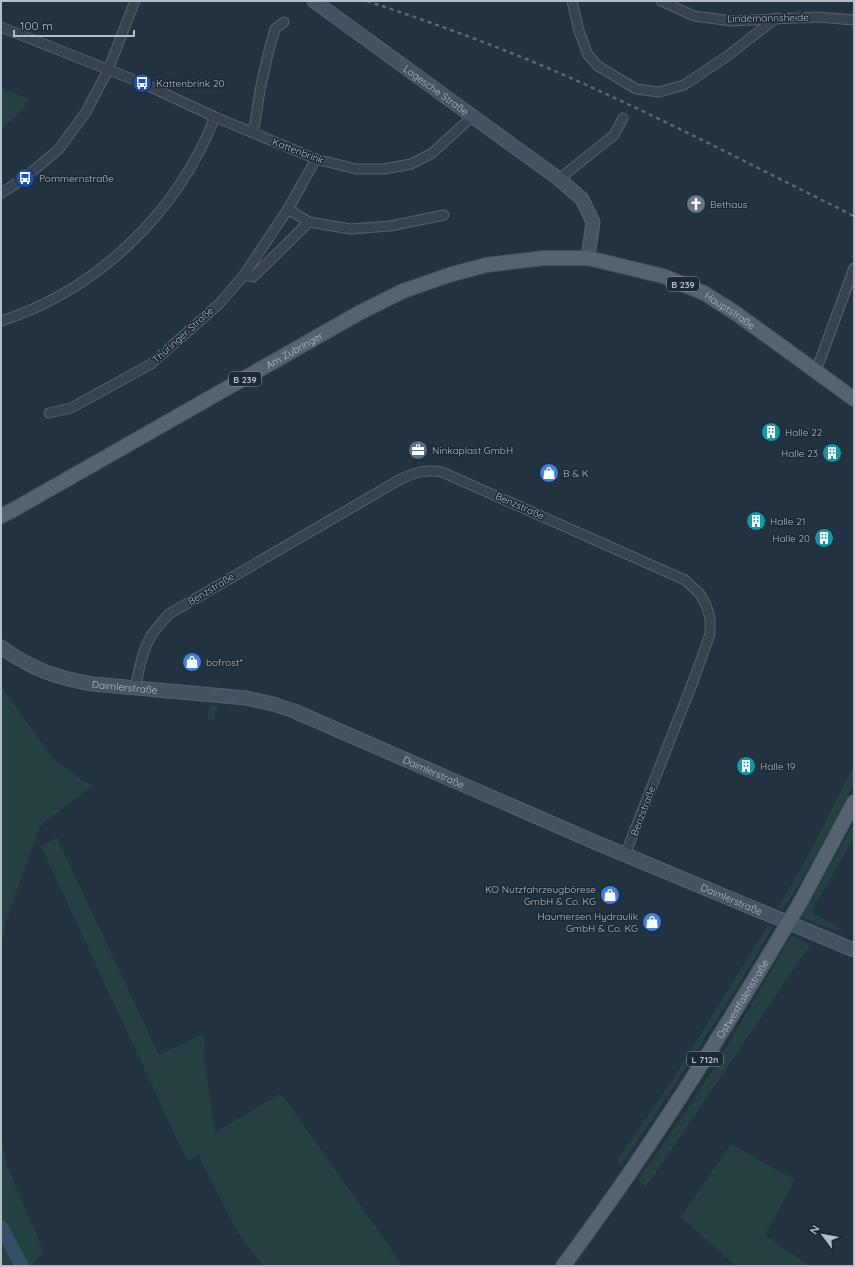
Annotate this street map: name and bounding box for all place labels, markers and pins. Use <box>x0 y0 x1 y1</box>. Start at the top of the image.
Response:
bus stop icon: Kattenbrink 20 <box>131 72 153 94</box>
place label: Kattenbrink 20 <box>156 77 224 90</box>
bus stop icon: Pommernstraße <box>14 167 36 189</box>
place label: Pommernstraße <box>39 172 114 185</box>
church icon: Bethaus <box>685 193 707 215</box>
place label: Bethaus <box>710 198 748 211</box>
building icon: Halle 22 <box>760 421 782 443</box>
place label: Halle 22 <box>785 426 823 439</box>
office icon: Ninkaplast GmbH <box>407 439 429 461</box>
building icon: Halle 23 <box>821 442 843 464</box>
place label: Ninkaplast GmbH <box>432 444 513 457</box>
place label: Halle 23 <box>781 447 818 460</box>
shop icon: B & K <box>538 462 560 484</box>
place label: B & K <box>563 467 589 480</box>
building icon: Halle 21 <box>745 510 767 532</box>
place label: Halle 21 <box>770 515 805 528</box>
building icon: Halle 20 <box>813 527 835 549</box>
place label: Halle 20 <box>772 532 810 545</box>
shop icon: bofrost* <box>181 651 203 673</box>
place label: bofrost* <box>206 656 243 669</box>
building icon: Halle 19 <box>735 755 757 777</box>
place label: Halle 19 <box>760 760 796 773</box>
place label: KO Nutzfahrzeugbörese GmbH & Co. KG <box>485 883 596 908</box>
shop icon: KO Nutzfahrzeugbörese GmbH & Co. KG <box>599 884 621 906</box>
place label: Haumersen Hydraulik GmbH & Co. KG <box>538 910 638 935</box>
shop icon: Haumersen Hydraulik GmbH & Co. KG <box>641 911 663 933</box>

